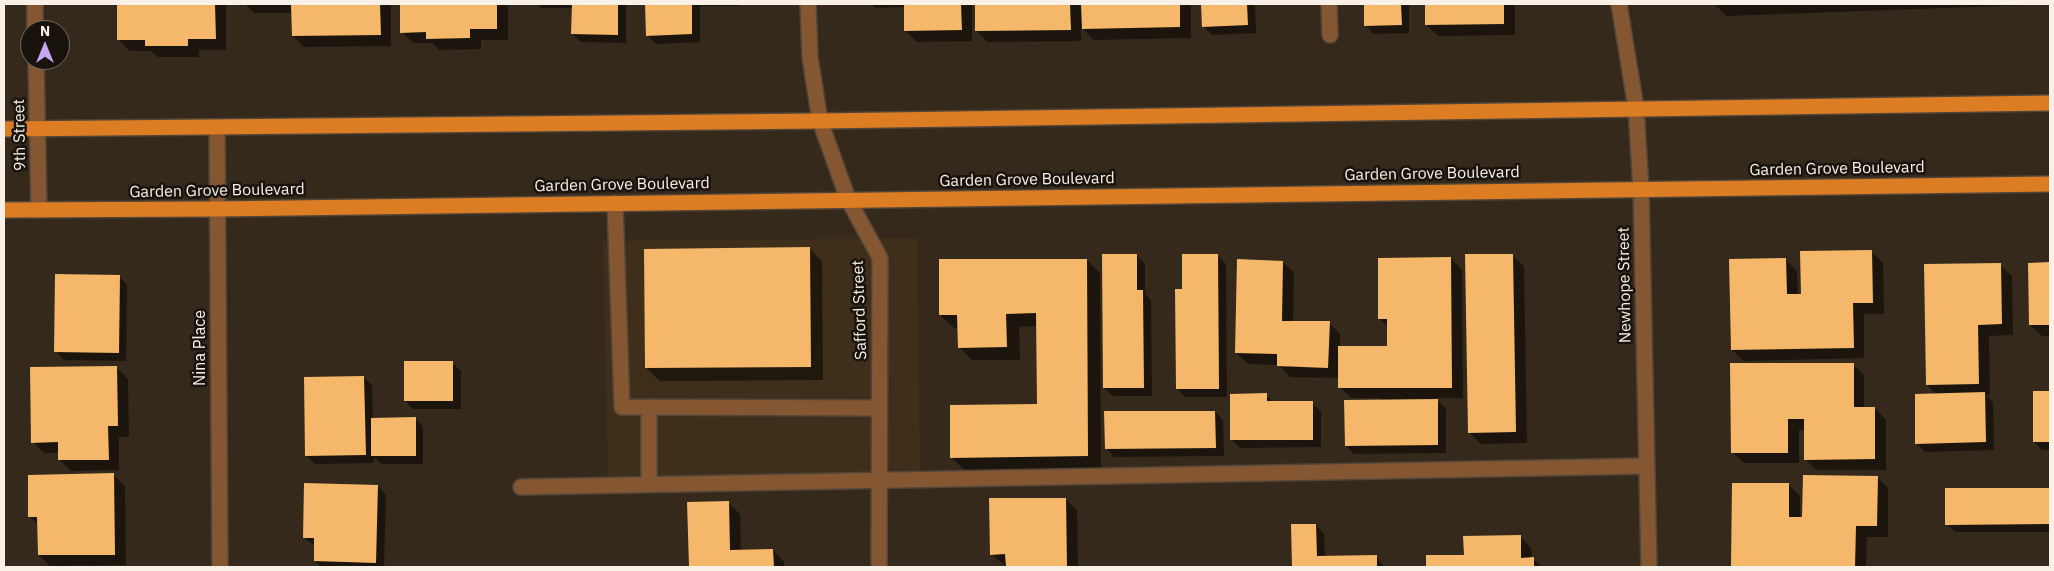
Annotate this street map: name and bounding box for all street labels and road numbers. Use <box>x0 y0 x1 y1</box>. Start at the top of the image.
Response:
street label: 9th Street <box>10 99 30 171</box>
street label: Garden Grove Boulevard <box>1749 158 1925 180</box>
street label: Garden Grove Boulevard <box>1344 163 1520 185</box>
street label: Garden Grove Boulevard <box>939 169 1115 191</box>
street label: Garden Grove Boulevard <box>534 174 710 196</box>
street label: Garden Grove Boulevard <box>129 180 305 202</box>
street label: Newhope Street <box>1614 227 1636 343</box>
street label: Safford Street <box>849 260 871 360</box>
street label: Nina Place <box>190 310 210 386</box>

